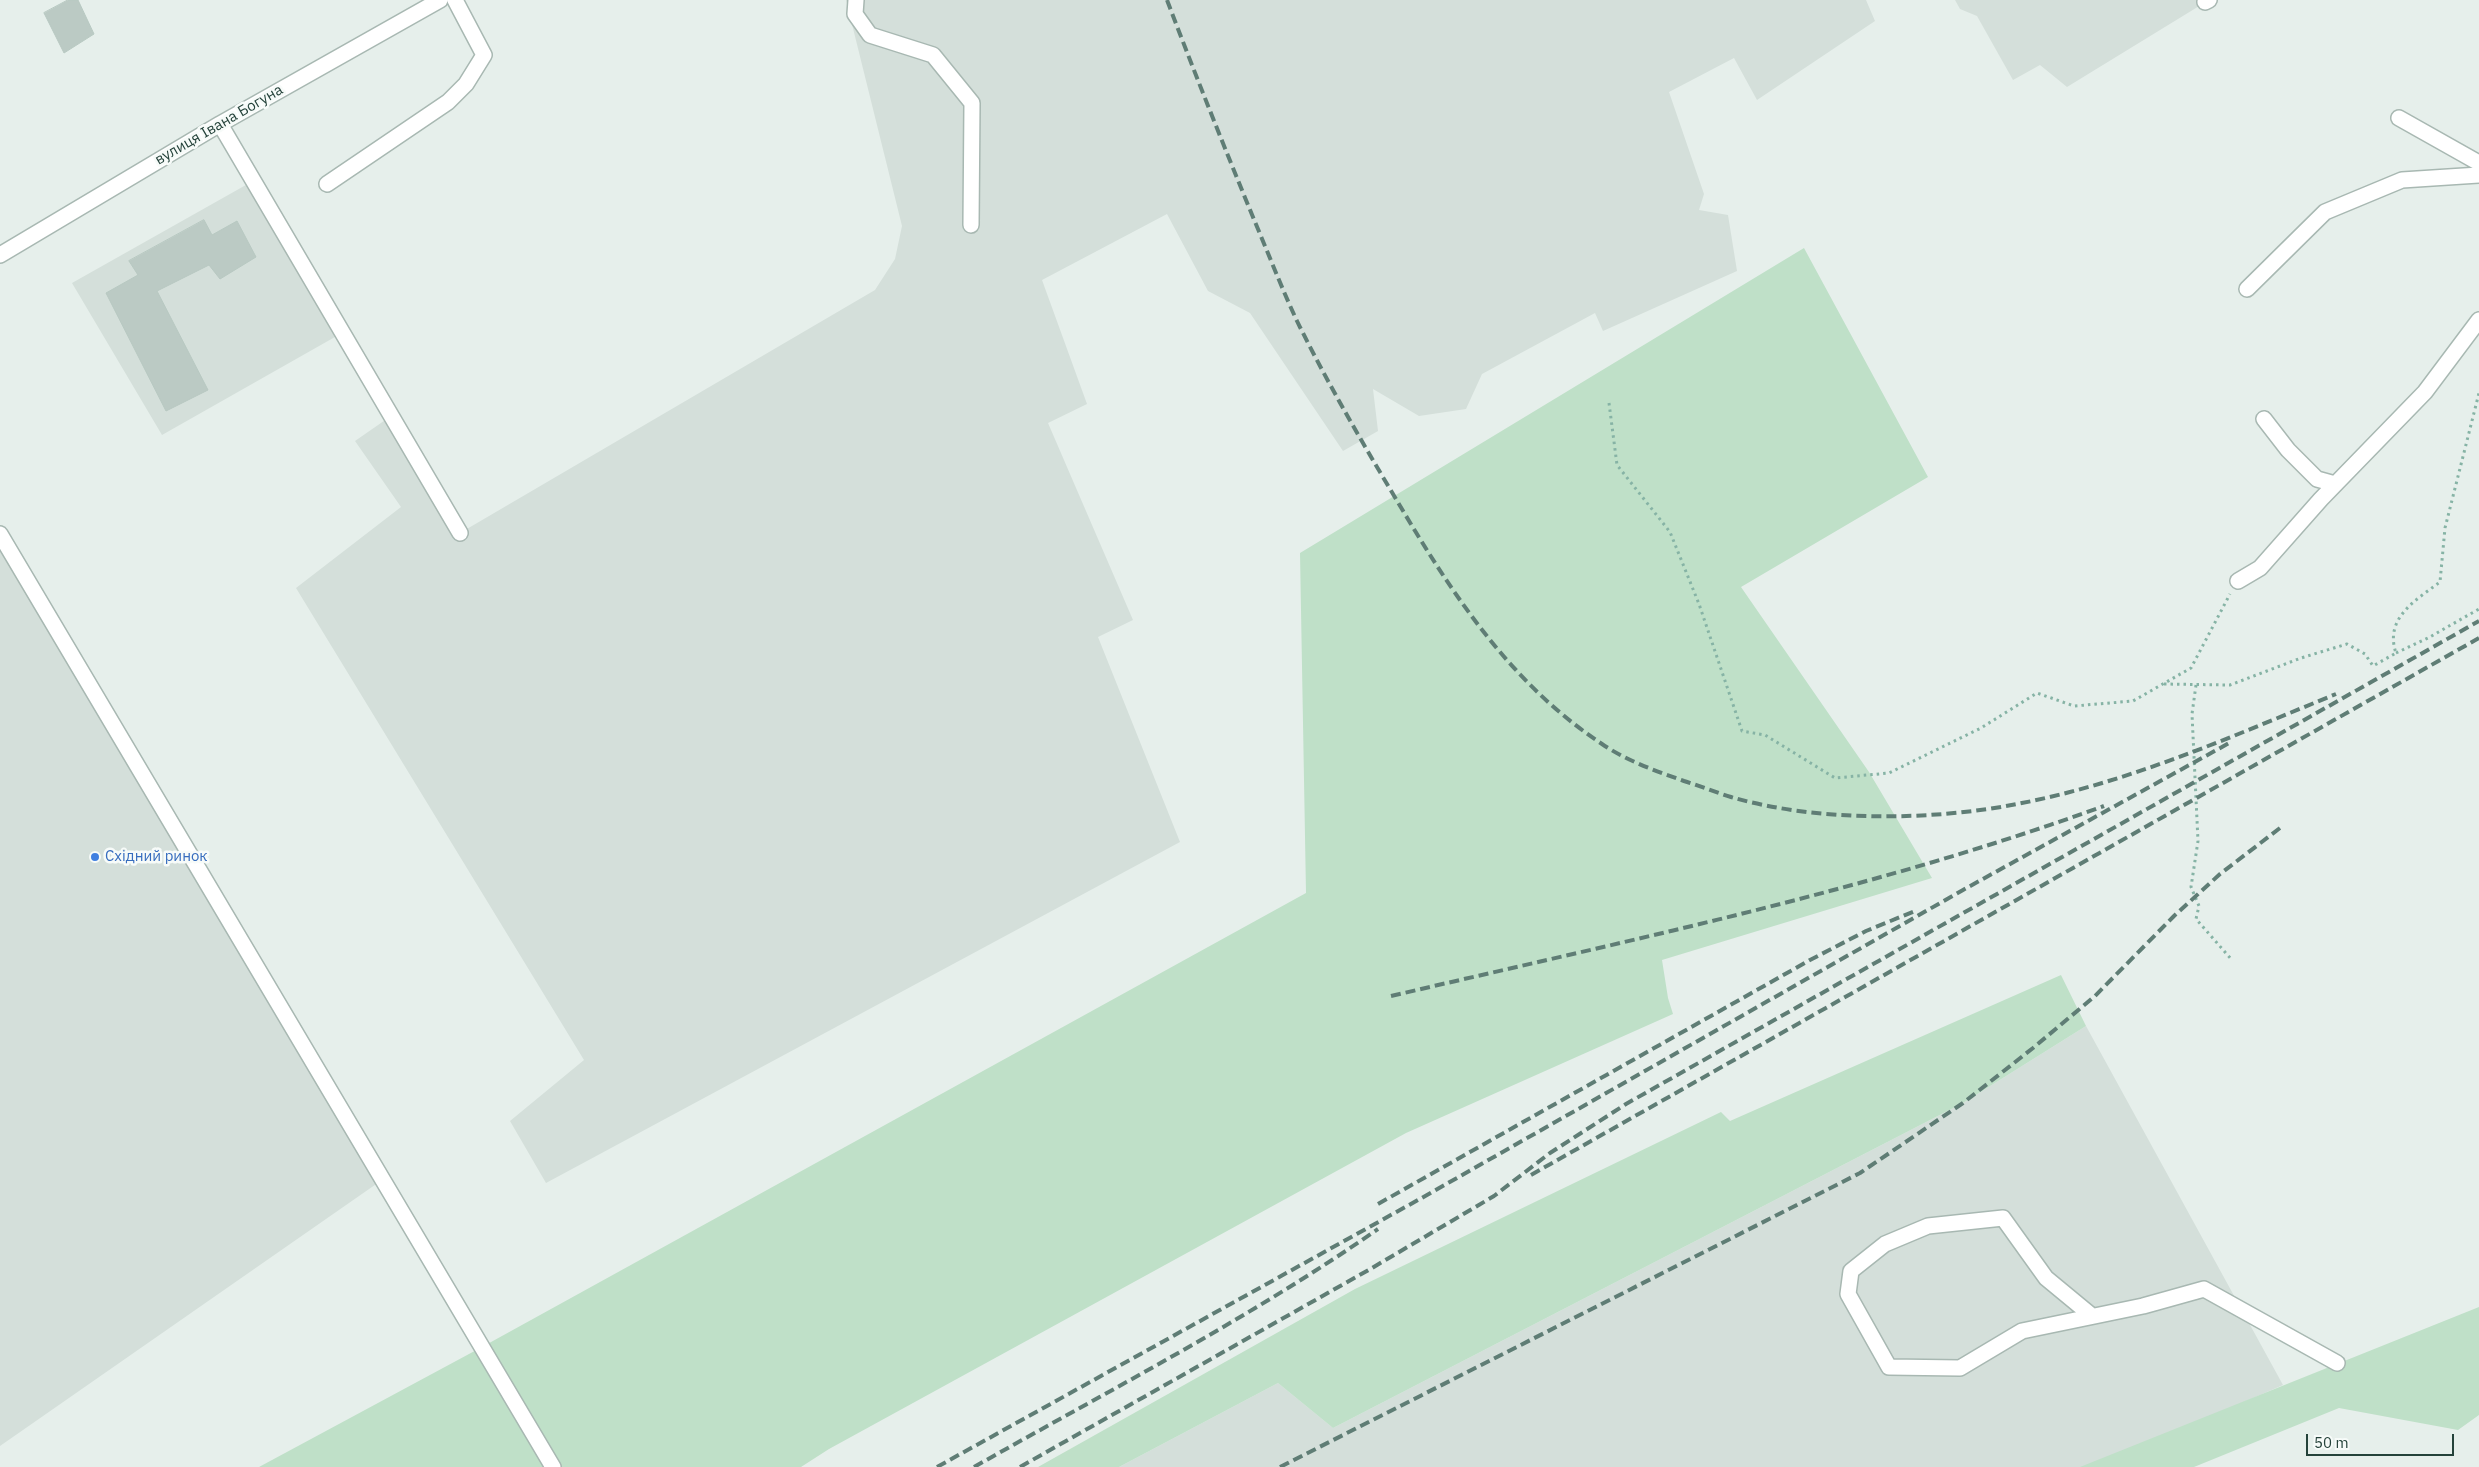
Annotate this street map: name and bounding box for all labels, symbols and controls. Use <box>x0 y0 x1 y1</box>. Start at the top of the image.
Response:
street label: вулиця Івана Богуна <box>152 81 286 169</box>
place label: Східний ринок <box>105 848 208 866</box>
marker: Східний ринок <box>89 851 101 863</box>
scale bar <box>2309 1424 2456 1456</box>
text: 50 m <box>2314 1433 2349 1452</box>

